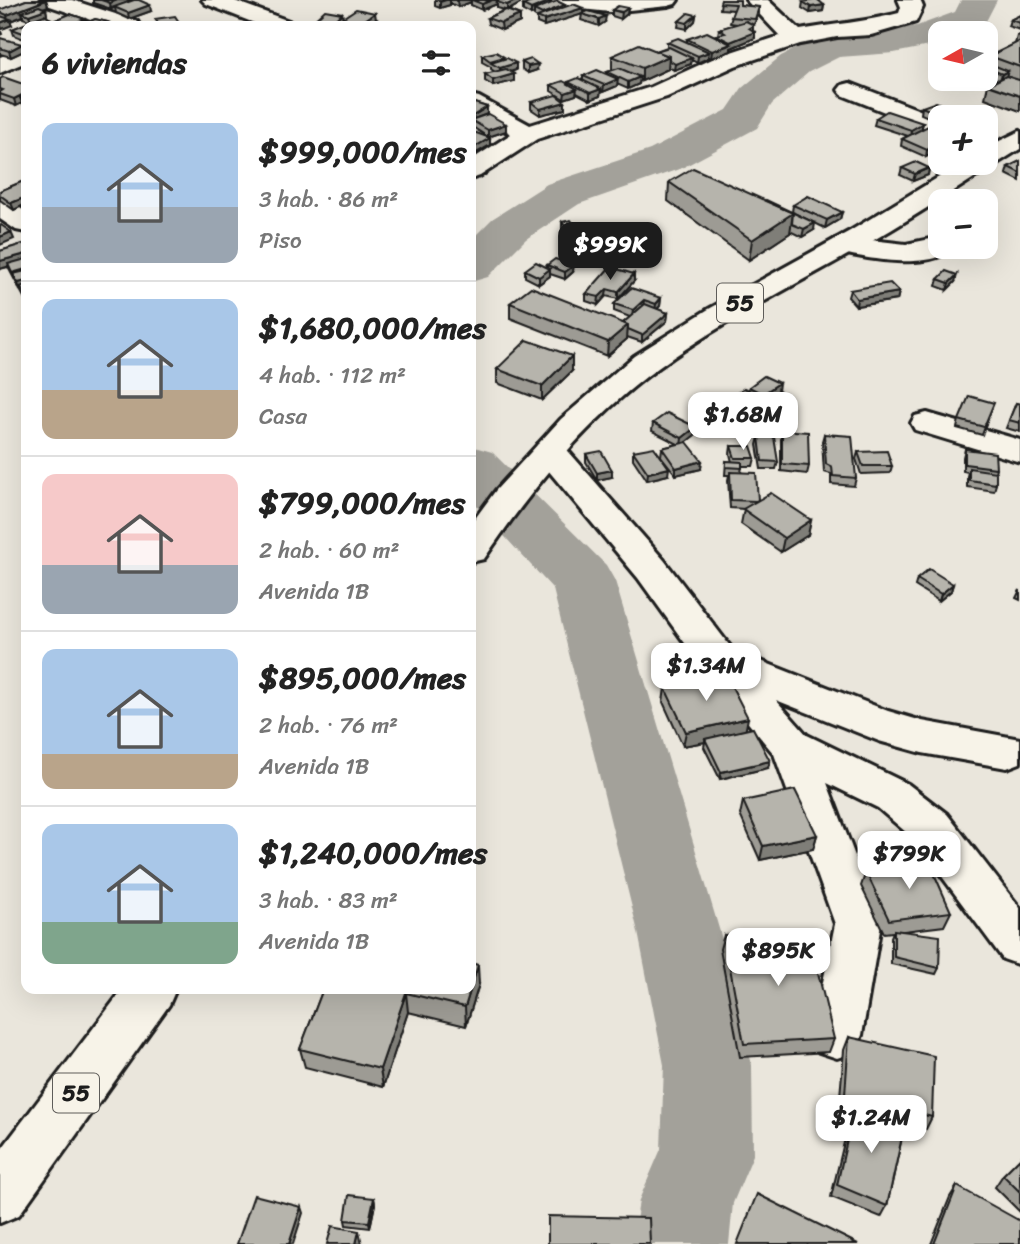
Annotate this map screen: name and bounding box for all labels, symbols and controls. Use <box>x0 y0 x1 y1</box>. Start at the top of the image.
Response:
north arrow <box>928 21 998 91</box>
map controls <box>928 21 998 259</box>
text: 6 viviendas <box>42 36 187 90</box>
icon: filters <box>417 44 455 82</box>
button: + <box>928 105 998 175</box>
text: $999,000/mes <box>259 125 467 179</box>
icon: home <box>98 151 182 235</box>
text: 3 hab. · 86 m² <box>259 179 398 220</box>
button: − <box>928 189 998 259</box>
text: Piso <box>259 220 302 261</box>
pin: $999K <box>561 222 659 282</box>
text: $999K <box>574 224 646 265</box>
road number: 55 <box>717 284 763 322</box>
text: $1,680,000/mes <box>259 301 486 355</box>
icon: home <box>98 327 182 411</box>
text: 4 hab. · 112 m² <box>259 355 406 396</box>
pin: $1.68M <box>686 392 800 452</box>
text: $1.68M <box>704 394 782 435</box>
text: Casa <box>259 396 307 437</box>
text: $799,000/mes <box>259 476 465 530</box>
icon: home <box>98 502 182 586</box>
text: 2 hab. · 60 m² <box>259 530 399 571</box>
text: Avenida 1B <box>259 571 369 612</box>
pin: $1.34M <box>649 644 763 703</box>
text: $1.34M <box>667 645 745 686</box>
text: $895,000/mes <box>259 651 466 705</box>
icon: home <box>98 677 182 761</box>
text: 2 hab. · 76 m² <box>259 705 398 746</box>
text: Avenida 1B <box>259 746 369 787</box>
text: $1,240,000/mes <box>259 826 487 880</box>
pin: $799K <box>860 832 958 891</box>
text: $799K <box>874 833 944 874</box>
icon: home <box>98 852 182 936</box>
text: 3 hab. · 83 m² <box>259 880 398 921</box>
text: Avenida 1B <box>259 921 369 962</box>
pin: $895K <box>729 928 827 988</box>
text: $895K <box>742 930 814 971</box>
road number: 55 <box>53 1074 99 1112</box>
pin: $1.24M <box>814 1096 928 1155</box>
text: $1.24M <box>832 1097 910 1138</box>

